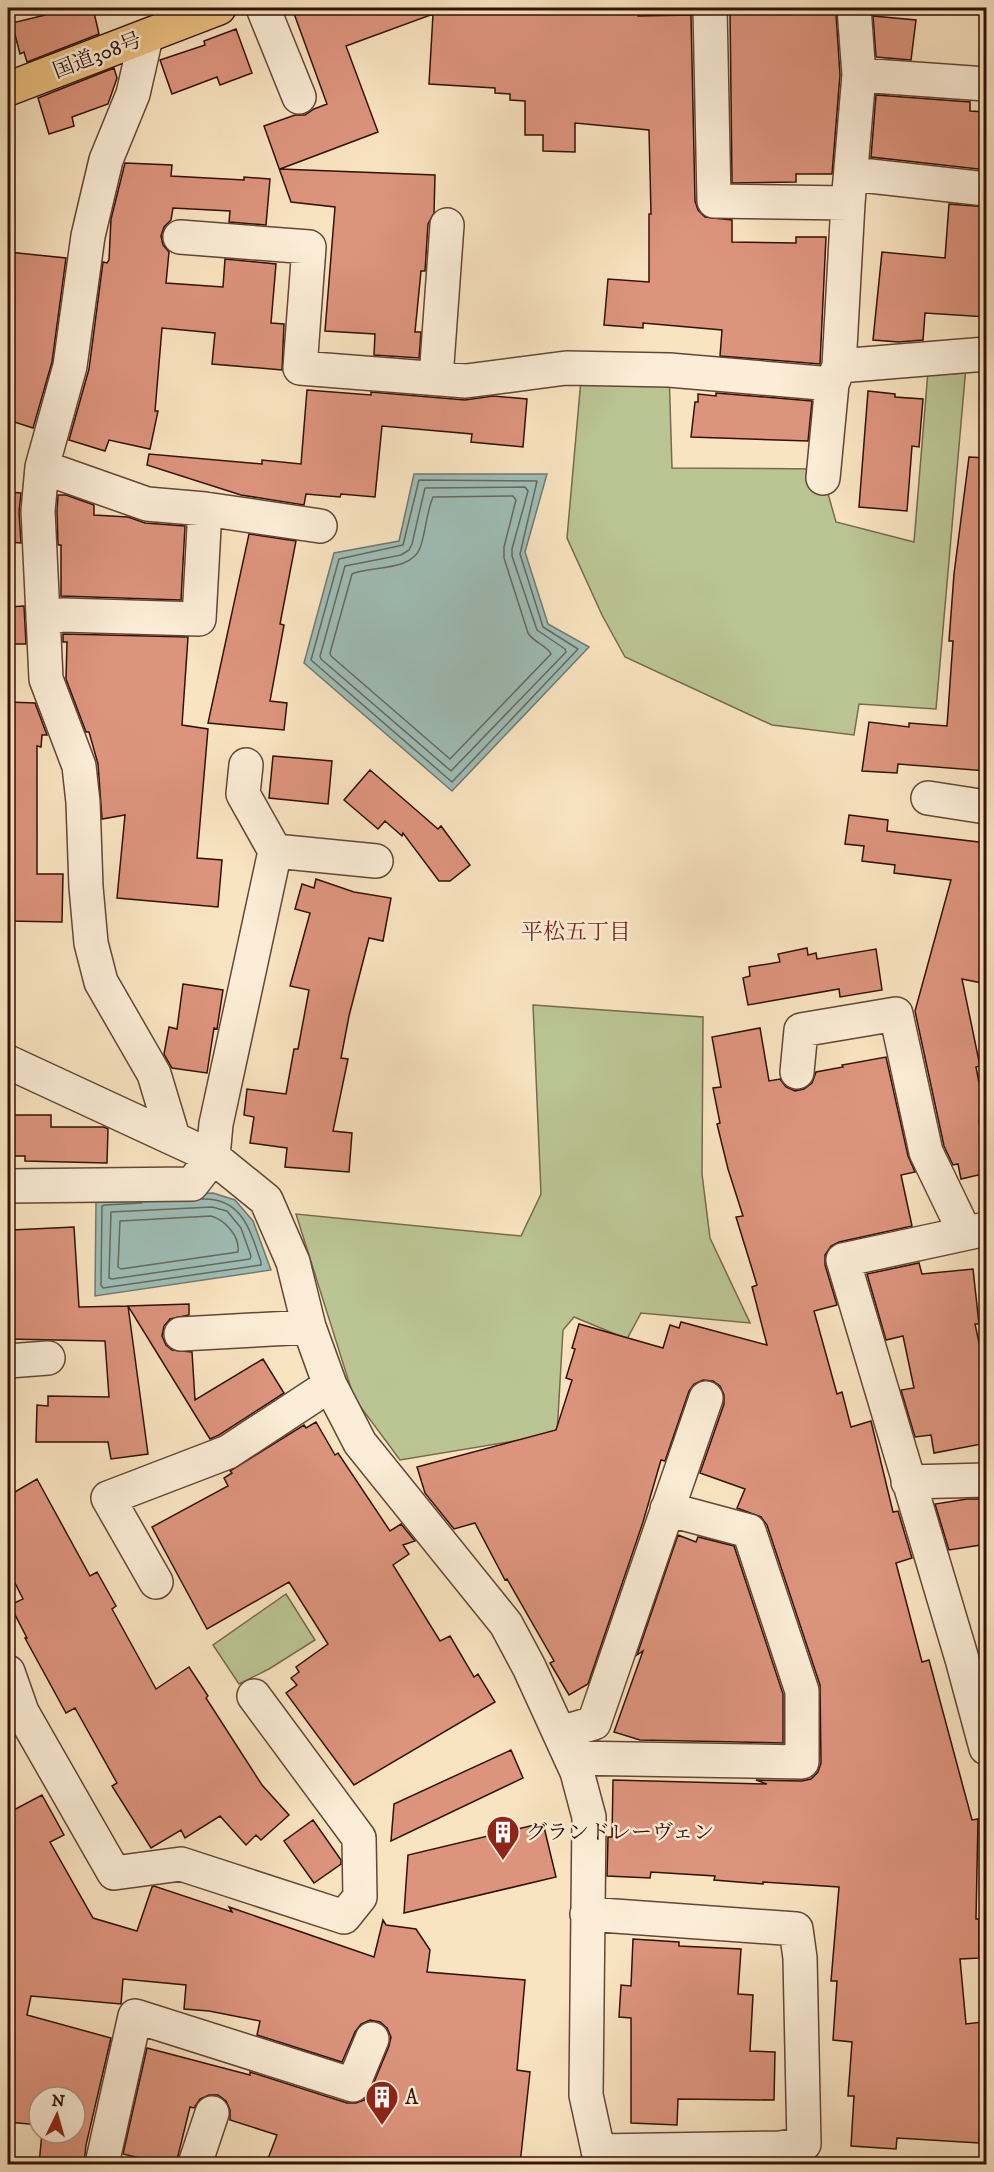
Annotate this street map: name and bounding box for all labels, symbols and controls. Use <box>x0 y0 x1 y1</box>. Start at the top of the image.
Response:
street label: 国道308号 <box>49 27 145 85</box>
district label: 平松五丁目 <box>521 919 631 946</box>
building icon: グランドレーヴェン <box>485 1814 521 1861</box>
place label: グランドレーヴェン <box>526 1820 714 1846</box>
building icon: A <box>364 2079 400 2126</box>
north arrow <box>27 2085 87 2145</box>
place label: A <box>405 2085 419 2111</box>
text: N <box>51 2091 66 2112</box>

